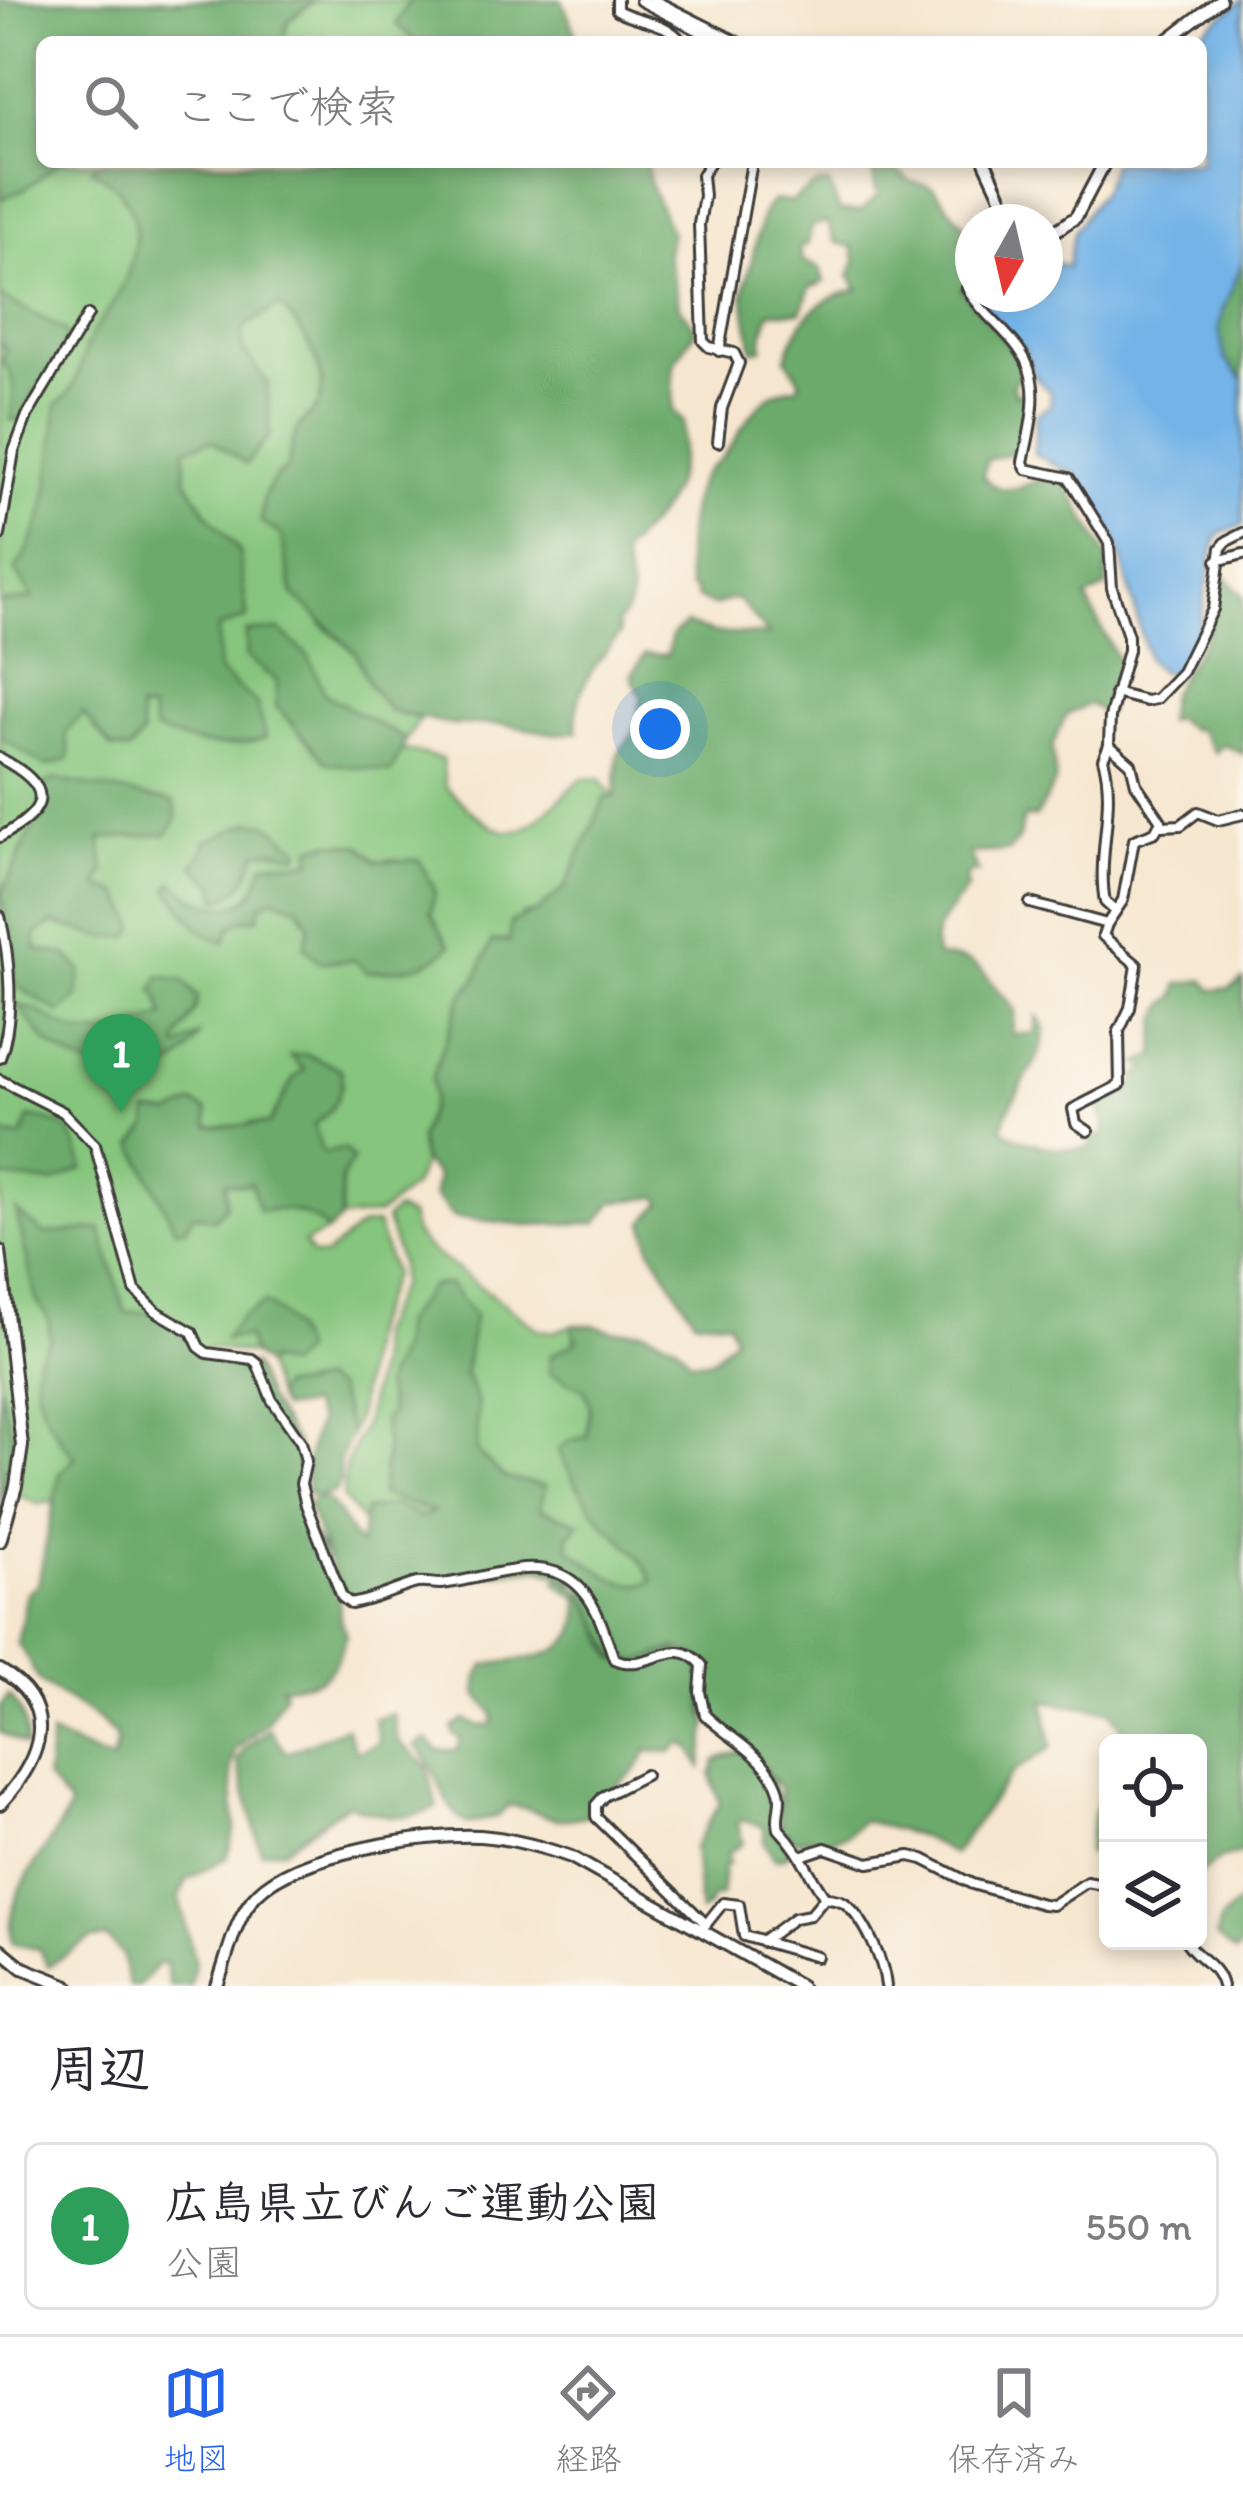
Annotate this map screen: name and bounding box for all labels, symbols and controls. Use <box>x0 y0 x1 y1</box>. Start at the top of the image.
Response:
search box <box>36 36 1207 168</box>
icon: search <box>78 69 144 135</box>
text: ここで検索 <box>174 79 399 133</box>
north arrow <box>955 204 1063 312</box>
your location <box>630 699 690 759</box>
pin: 1 <box>82 1014 160 1113</box>
map controls <box>1099 1734 1207 1950</box>
button: locate <box>1099 1734 1207 1842</box>
button: layers <box>1099 1842 1207 1950</box>
text: 周辺 <box>48 2038 150 2099</box>
text: 広島県立びんご運動公園 <box>165 2175 660 2229</box>
text: 1 <box>81 2203 99 2250</box>
text: 550 m <box>1085 2203 1192 2250</box>
text: 公園 <box>165 2239 243 2286</box>
tab: 地図 <box>163 2360 229 2480</box>
tab: 経路 <box>555 2360 621 2480</box>
tab: 保存済み <box>948 2360 1080 2480</box>

